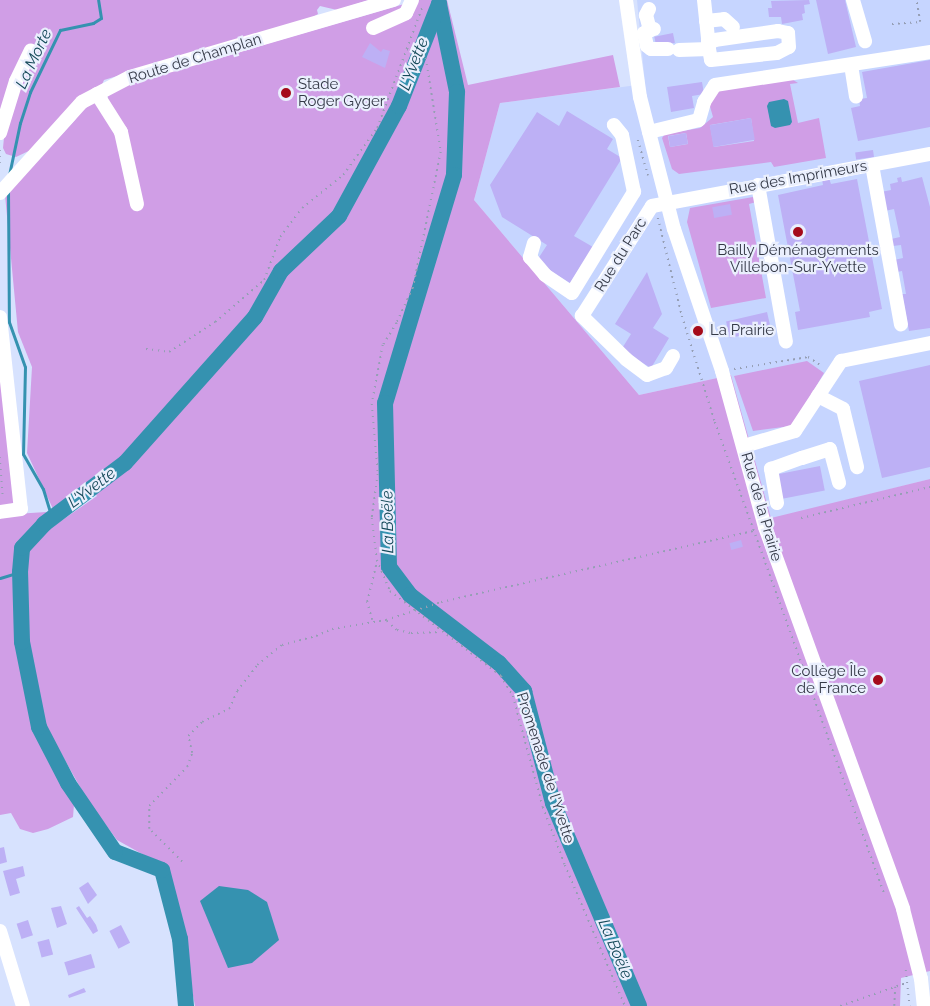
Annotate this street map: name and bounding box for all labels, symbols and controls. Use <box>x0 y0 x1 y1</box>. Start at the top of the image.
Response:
water label: La Morte <box>12 26 56 92</box>
street label: Route de Champlan <box>126 30 264 88</box>
water label: L'Yvette <box>395 35 433 93</box>
place label: Stade Roger Gyger <box>298 75 385 110</box>
marker: Stade Roger Gyger <box>279 86 293 100</box>
street label: Rue des Imprimeurs <box>728 157 868 199</box>
street label: Rue du Parc <box>591 215 651 295</box>
marker: Bailly Déménagements Villebon-Sur-Yvette <box>791 225 805 239</box>
place label: Bailly Déménagements Villebon-Sur-Yvette <box>717 241 879 276</box>
place label: La Prairie <box>710 322 774 340</box>
marker: La Prairie <box>691 324 705 338</box>
street label: Rue de la Prairie <box>737 450 785 564</box>
water label: L'Yvette <box>64 464 120 512</box>
water label: La Boële <box>378 490 398 554</box>
place label: Collège Île de France <box>791 662 866 697</box>
marker: Collège Île de France <box>871 673 885 687</box>
street label: Promenade de l'Yvette <box>512 690 578 846</box>
water label: La Boële <box>594 916 636 982</box>

